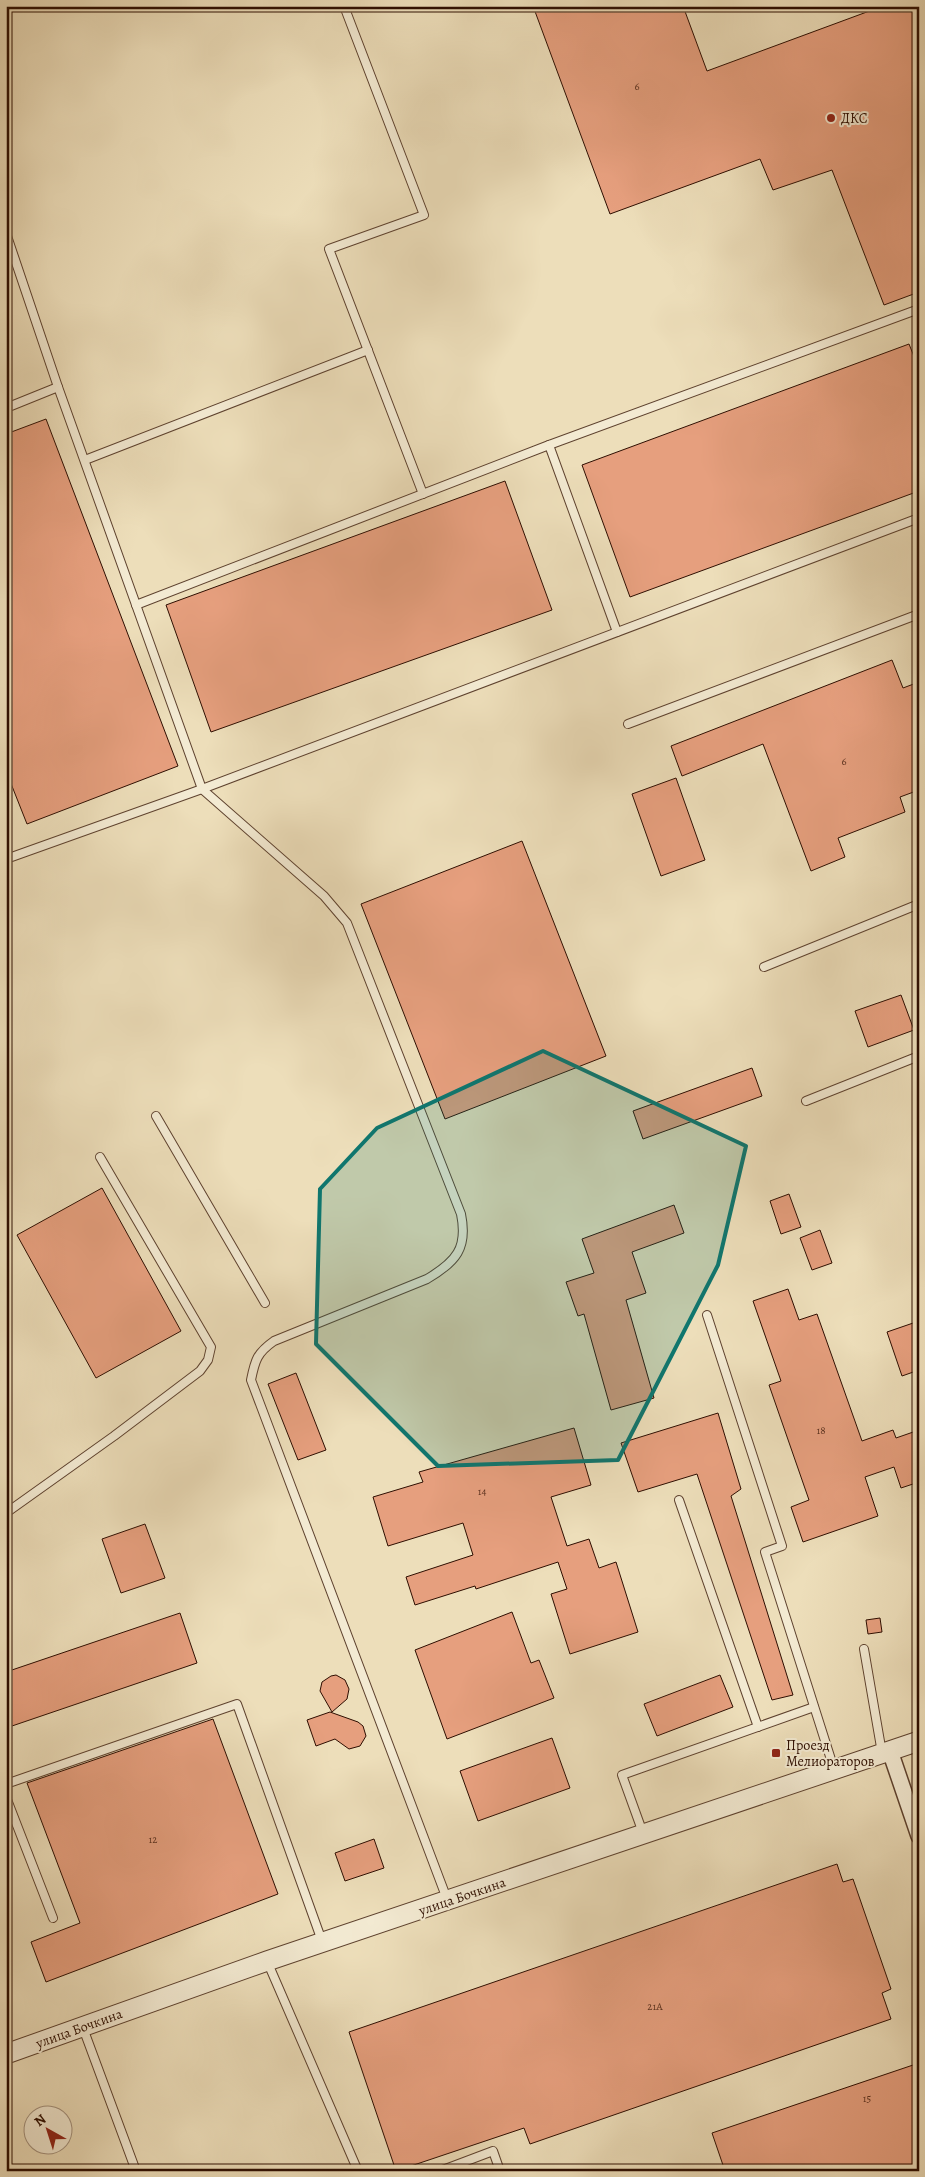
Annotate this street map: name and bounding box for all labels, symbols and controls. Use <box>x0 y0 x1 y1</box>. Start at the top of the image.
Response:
house number: 6 <box>634 79 640 94</box>
place label: ДКС <box>841 109 868 128</box>
marker: ДКС <box>825 112 837 124</box>
house number: 6 <box>841 754 847 769</box>
house number: 18 <box>816 1423 826 1438</box>
house number: 14 <box>478 1484 486 1499</box>
place label: Проезд Мелиораторов <box>786 1736 875 1771</box>
marker: Проезд Мелиораторов <box>770 1747 782 1759</box>
house number: 12 <box>149 1832 158 1847</box>
street label: улица Бочкина <box>415 1873 509 1921</box>
house number: 21А <box>647 1999 663 2014</box>
street label: улица Бочкина <box>32 2004 126 2053</box>
house number: 15 <box>863 2091 872 2106</box>
north arrow <box>22 2104 72 2154</box>
text: N <box>30 2110 50 2131</box>

